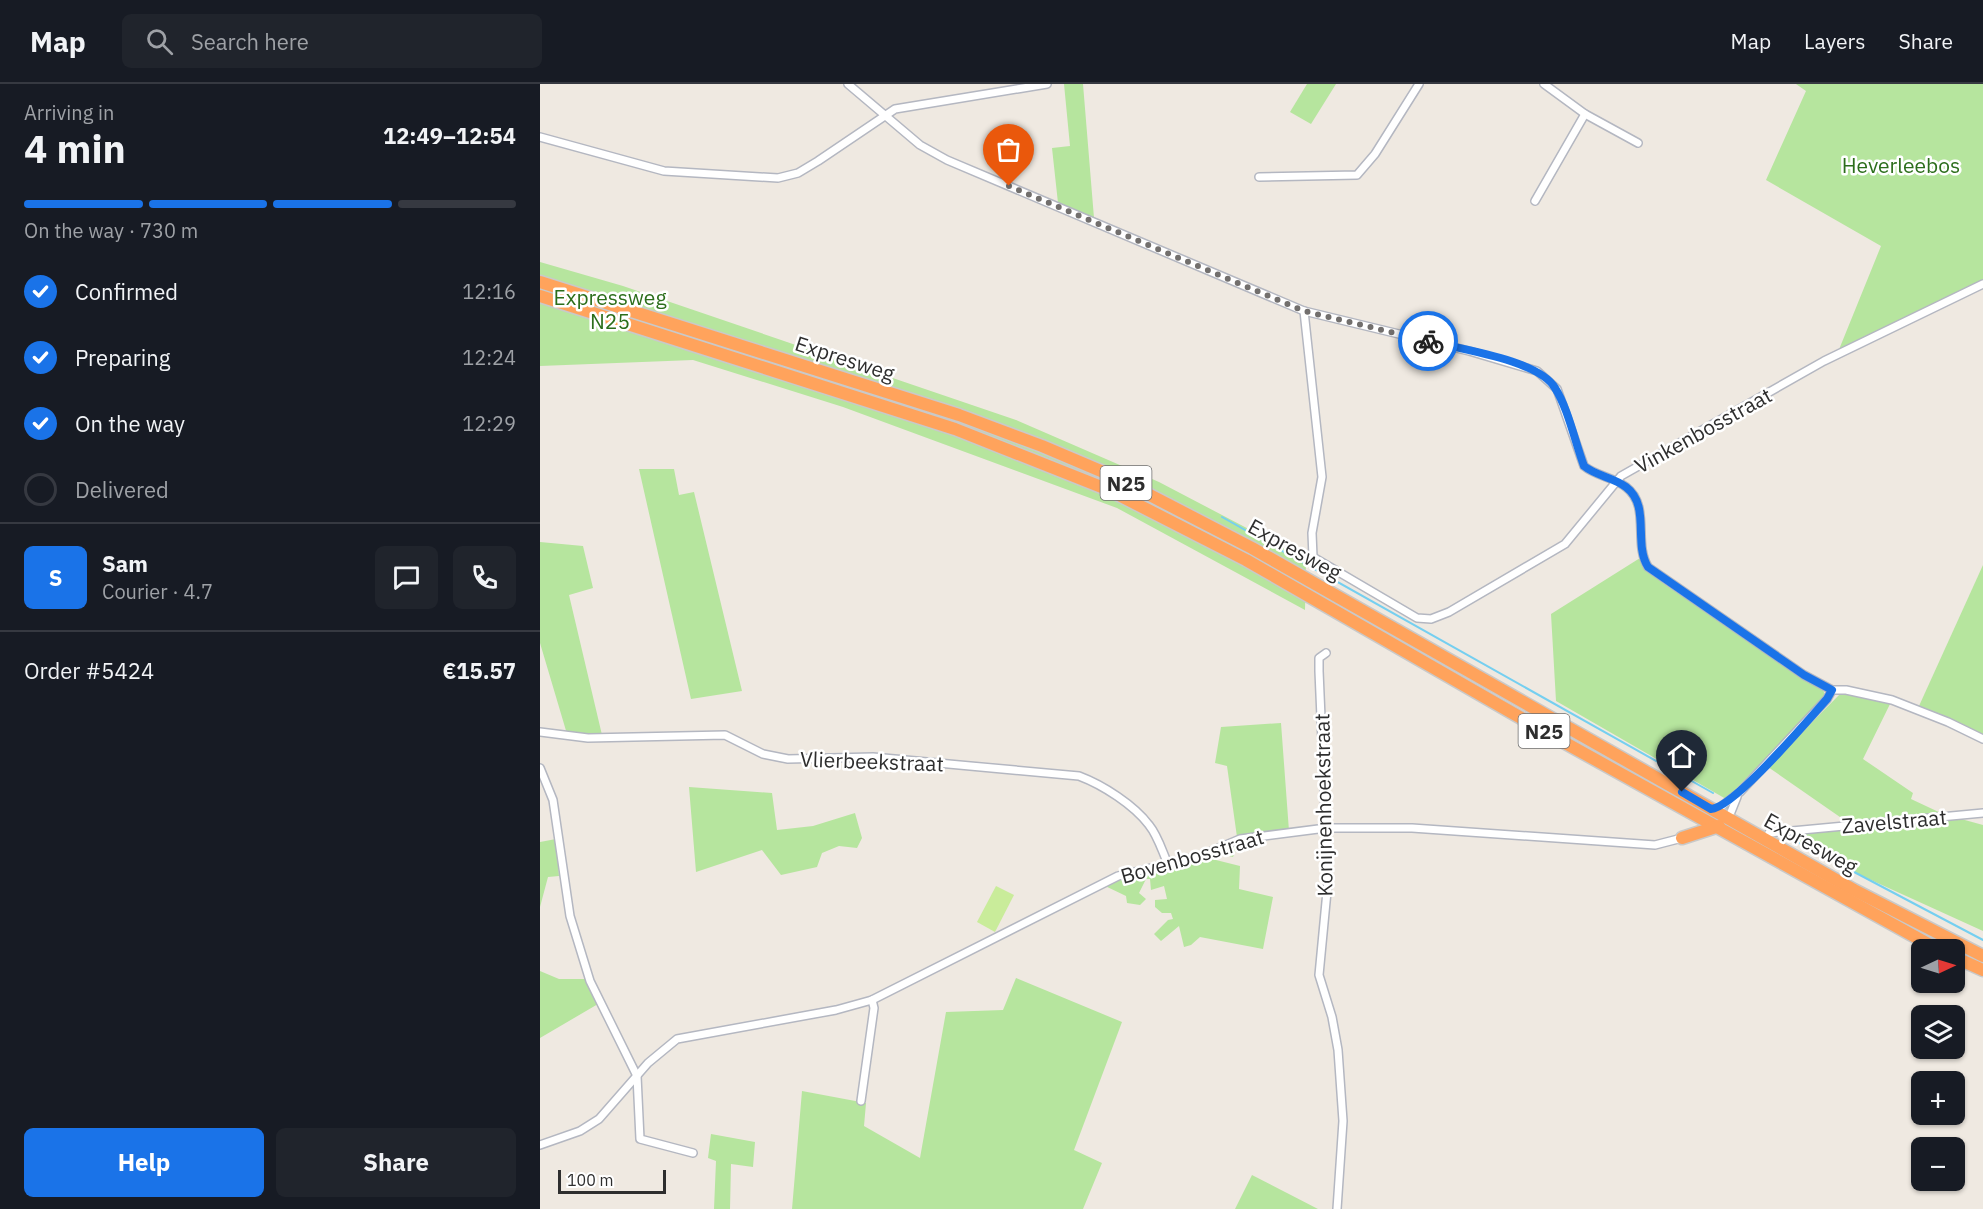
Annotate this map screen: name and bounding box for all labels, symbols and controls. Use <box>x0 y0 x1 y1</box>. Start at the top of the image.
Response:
search box <box>122 14 542 68</box>
text: Map <box>30 23 86 60</box>
icon: search <box>143 25 176 58</box>
text: Search here <box>191 27 309 56</box>
text: Map <box>1731 27 1771 55</box>
text: Layers <box>1804 27 1866 55</box>
text: Share <box>1899 27 1953 55</box>
text: Arriving in <box>24 99 114 126</box>
text: 12:49–12:54 <box>383 121 516 150</box>
text: 4 min <box>24 123 126 174</box>
pin <box>983 124 1034 186</box>
icon: bag <box>992 133 1025 166</box>
park label: Heverleebos <box>1842 151 1960 179</box>
text: On the way · 730 m <box>24 217 198 244</box>
icon: check <box>24 275 57 308</box>
text: Confirmed <box>75 277 178 306</box>
text: 12:16 <box>462 278 516 305</box>
park label: Expressweg N25 <box>554 283 666 335</box>
courier <box>1398 311 1458 371</box>
icon: bike <box>1412 325 1445 358</box>
street label: Expresweg <box>792 329 898 387</box>
icon: check <box>24 341 57 374</box>
text: Preparing <box>75 343 170 372</box>
text: 12:24 <box>462 344 516 371</box>
street label: Vinkenbosstraat <box>1629 381 1777 479</box>
icon: check <box>24 407 57 440</box>
text: On the way <box>75 409 185 438</box>
text: 12:29 <box>462 410 516 437</box>
road number: N25 <box>1100 466 1152 500</box>
text: Delivered <box>75 475 169 504</box>
street label: Expresweg <box>1243 512 1347 586</box>
button: chat <box>375 546 438 609</box>
button: phone <box>453 546 516 609</box>
text: Sam <box>102 549 148 578</box>
text: S <box>49 563 62 592</box>
text: Courier · 4.7 <box>102 578 213 605</box>
text: Order #5424 <box>24 656 154 685</box>
text: €15.57 <box>443 656 516 685</box>
street label: Konijnenhoekstraat <box>1307 713 1339 897</box>
road number: N25 <box>1518 714 1570 748</box>
pin <box>1656 730 1707 792</box>
icon: home <box>1665 739 1698 772</box>
street label: Vlierbeekstraat <box>800 744 944 778</box>
street label: Zavelstraat <box>1840 802 1948 840</box>
street label: Expresweg <box>1759 806 1863 880</box>
street label: Bovenbosstraat <box>1117 822 1267 890</box>
north arrow <box>1911 939 1965 993</box>
map controls <box>1911 939 1965 1191</box>
button: layers <box>1911 1005 1965 1059</box>
button: + <box>1911 1071 1965 1125</box>
button: Help <box>24 1128 264 1197</box>
button: Share <box>276 1128 516 1197</box>
button: − <box>1911 1137 1965 1191</box>
scale bar <box>558 1167 666 1194</box>
text: 100 m <box>567 1170 614 1190</box>

